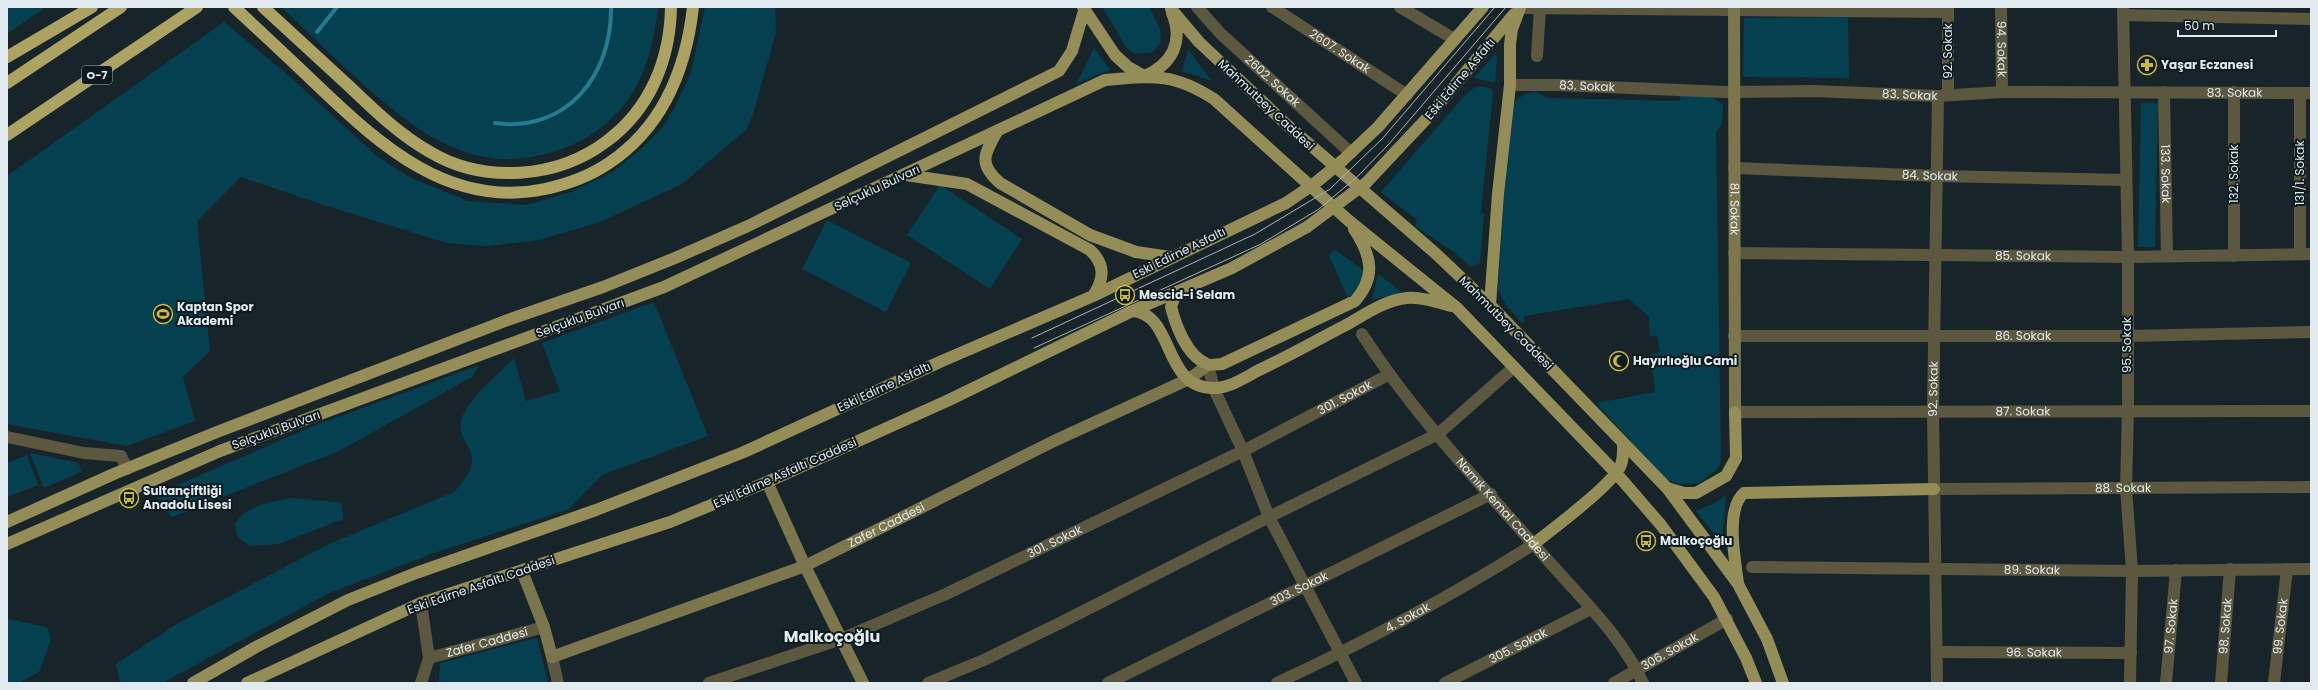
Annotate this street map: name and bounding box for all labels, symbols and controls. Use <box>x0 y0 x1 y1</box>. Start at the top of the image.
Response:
scale bar <box>2178 12 2276 38</box>
text: 50 m <box>2184 17 2215 34</box>
street label: 94. Sokak <box>1993 21 2011 78</box>
street label: 92. Sokak <box>1939 22 1956 79</box>
street label: 2607. Sokak <box>1306 25 1375 77</box>
street label: Eski Edirne Asfaltı <box>1420 34 1499 123</box>
street label: 2602. Sokak <box>1241 51 1305 111</box>
pharmacy icon: Yaşar Eczanesi <box>2136 54 2158 76</box>
street label: Mahmutbey Caddesi <box>1214 55 1318 154</box>
place label: Yaşar Eczanesi <box>2161 56 2253 73</box>
road number: O-7 <box>82 66 112 84</box>
street label: 83. Sokak <box>1559 76 1616 95</box>
street label: 83. Sokak <box>2207 84 2263 101</box>
street label: 83. Sokak <box>1882 85 1939 104</box>
street label: 131/1. Sokak <box>2291 140 2308 206</box>
street label: 133. Sokak <box>2157 144 2175 204</box>
street label: 132. Sokak <box>2225 144 2242 203</box>
street label: Selçuklu Bulvarı <box>831 160 922 215</box>
street label: 84. Sokak <box>1901 166 1959 184</box>
street label: 81. Sokak <box>1726 183 1744 236</box>
street label: Eski Edirne Asfaltı <box>1129 223 1228 282</box>
street label: 85. Sokak <box>1995 247 2052 264</box>
street label: Mahmutbey Caddesi <box>1456 272 1557 373</box>
bus stop icon: Mescid-i Selam <box>1114 284 1136 306</box>
place label: Mescid-i Selam <box>1139 286 1236 303</box>
street label: Selçuklu Bulvarı <box>533 294 626 341</box>
place label: Kaptan Spor Akademi <box>177 298 254 329</box>
sports icon: Kaptan Spor Akademi <box>152 303 174 325</box>
street label: 95. Sokak <box>2118 316 2135 373</box>
street label: 86. Sokak <box>1995 327 2052 344</box>
mosque icon: Hayırlıoğlu Cami <box>1608 350 1630 372</box>
place label: Hayırlıoğlu Cami <box>1633 352 1737 369</box>
street label: Eski Edirne Asfaltı <box>834 357 933 416</box>
street label: 92. Sokak <box>1924 360 1942 417</box>
street label: 301. Sokak <box>1314 375 1376 419</box>
street label: 87. Sokak <box>1995 402 2051 420</box>
street label: Selçuklu Bulvarı <box>229 406 322 453</box>
street label: Eski Edirne Asfaltı Caddesi <box>711 433 859 512</box>
street label: Namık Kemal Caddesi <box>1452 454 1554 564</box>
street label: 88. Sokak <box>2095 479 2152 496</box>
place label: Sultançiftliği Anadolu Lisesi <box>143 482 232 513</box>
bus stop icon: Sultançiftliği Anadolu Lisesi <box>118 487 140 509</box>
street label: Zafer Caddesi <box>845 498 927 551</box>
street label: 301. Sokak <box>1024 520 1086 562</box>
bus stop icon: Malkoçoğlu <box>1635 530 1657 552</box>
place label: Malkoçoğlu <box>1660 532 1732 549</box>
street label: Eski Edirne Asfaltı Caddesi <box>405 551 557 618</box>
street label: 89. Sokak <box>2004 561 2061 578</box>
street label: 303. Sokak <box>1267 566 1331 610</box>
street label: 97. Sokak <box>2160 597 2181 654</box>
street label: 98. Sokak <box>2214 597 2236 655</box>
street label: 99. Sokak <box>2268 597 2292 655</box>
street label: 4. Sokak <box>1382 598 1433 636</box>
street label: Zafer Caddesi <box>444 623 530 661</box>
street label: 305. Sokak <box>1486 623 1551 667</box>
district label: Malkoçoğlu <box>784 625 880 648</box>
street label: 306. Sokak <box>1638 628 1702 674</box>
street label: 96. Sokak <box>2006 643 2063 661</box>

